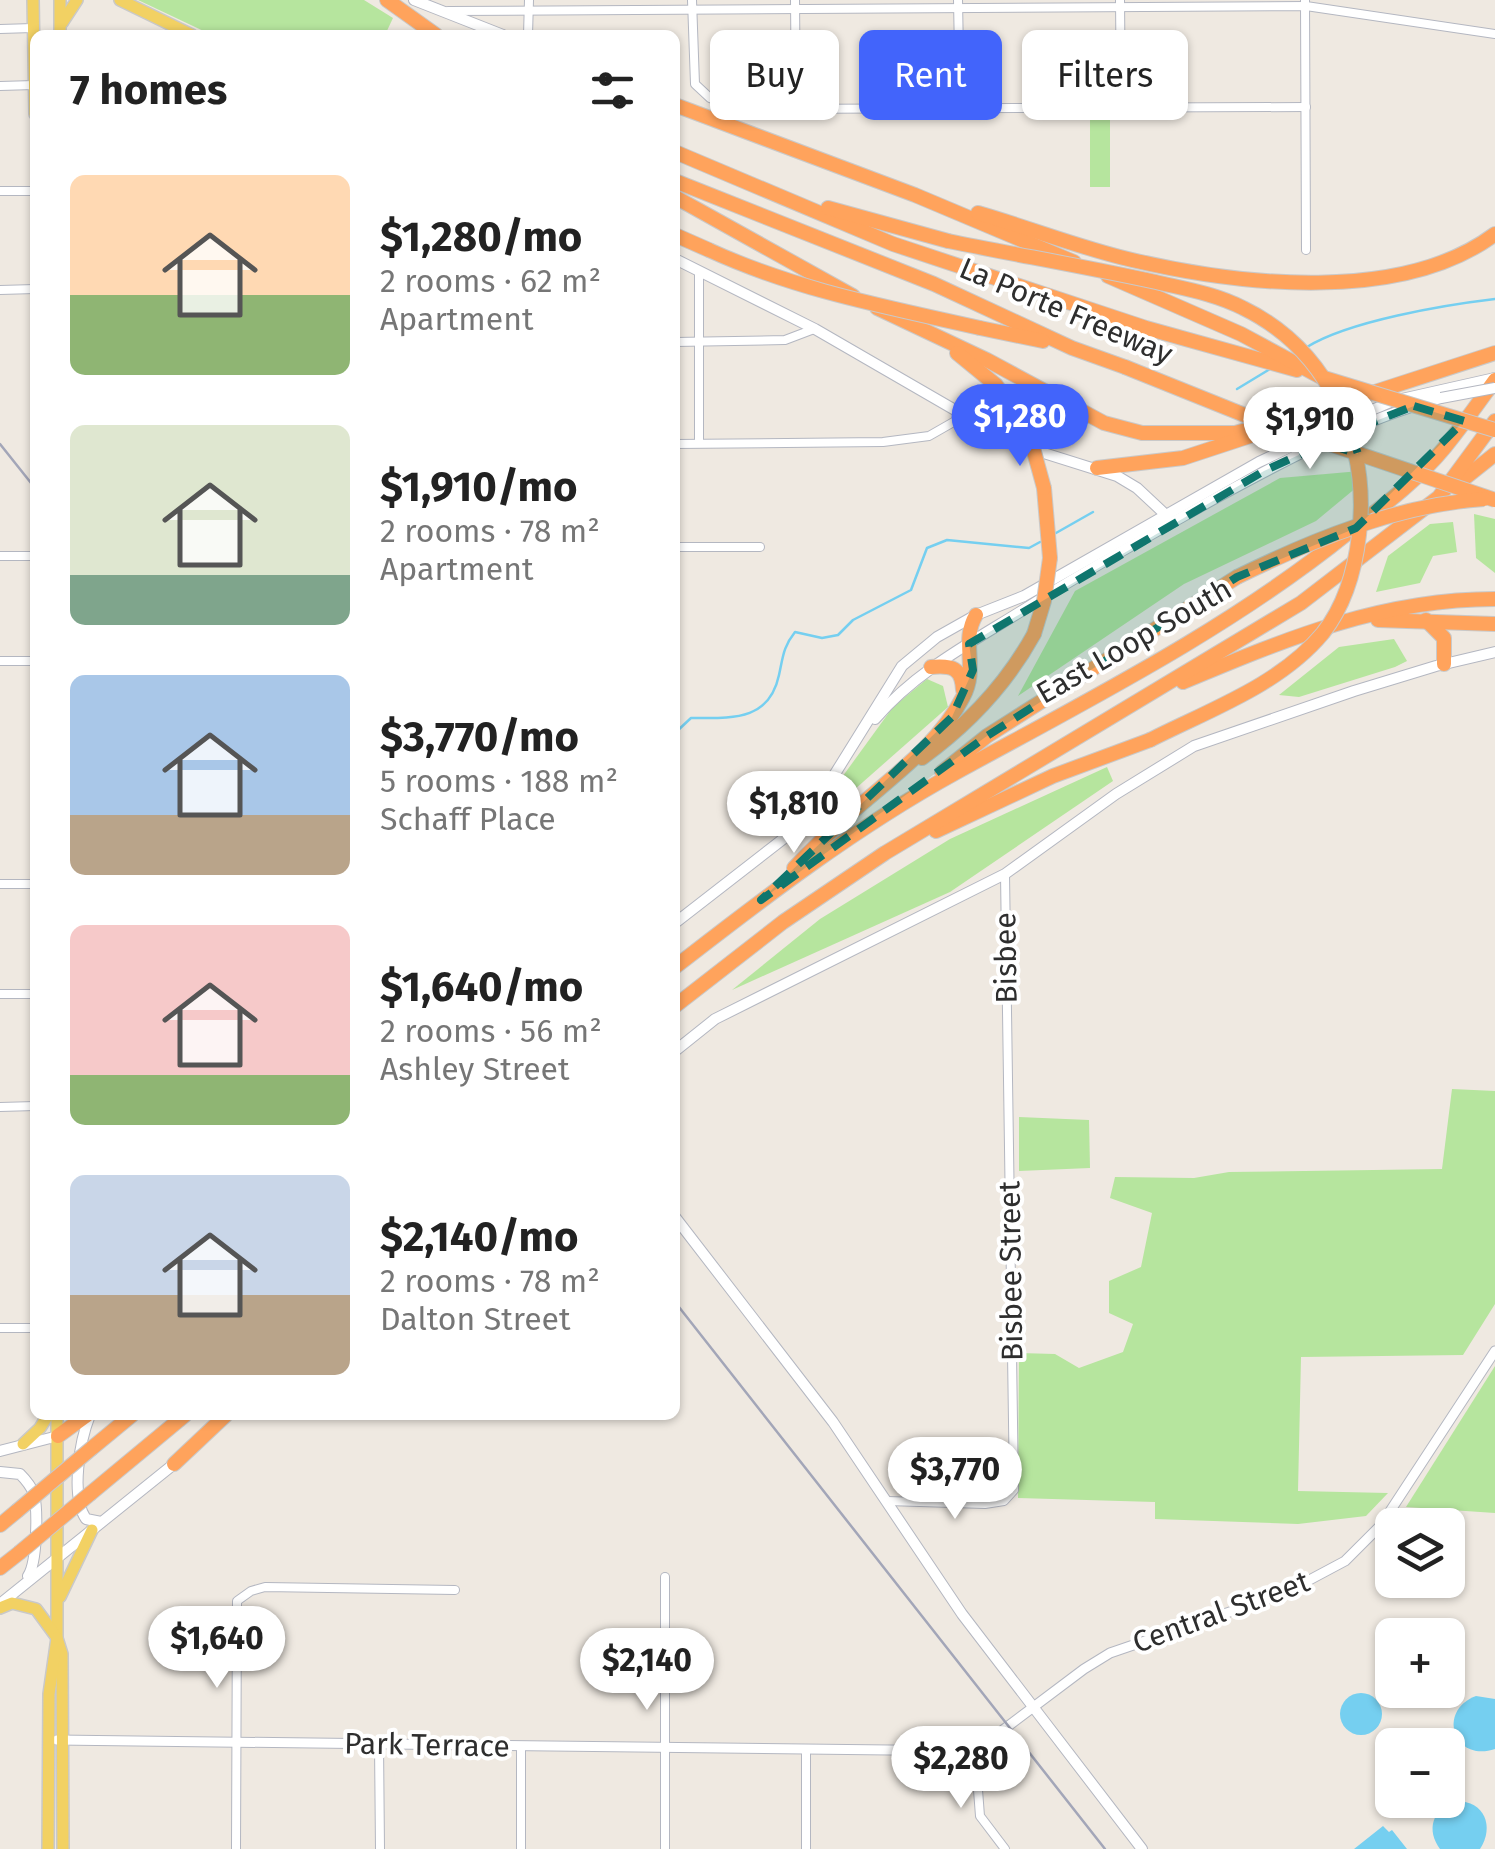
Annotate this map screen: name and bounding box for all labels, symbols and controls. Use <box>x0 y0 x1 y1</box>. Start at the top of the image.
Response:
chip: Buy <box>710 30 839 120</box>
chip: Rent <box>859 30 1002 120</box>
chip: Filters <box>1022 30 1188 120</box>
icon: filters <box>585 63 640 118</box>
text: 7 homes <box>70 65 227 115</box>
text: $1,280/mo <box>380 212 582 262</box>
icon: home <box>150 215 270 335</box>
street label: La Porte Freeway <box>954 250 1178 372</box>
text: 2 rooms · 62 m² <box>380 262 601 300</box>
text: Apartment <box>380 300 534 338</box>
pin: $1,280 <box>939 384 1101 469</box>
pin: $1,910 <box>1229 387 1391 472</box>
text: $1,280 <box>974 397 1066 435</box>
text: $1,910 <box>1265 400 1355 438</box>
text: $1,910/mo <box>380 462 578 512</box>
icon: home <box>150 465 270 585</box>
text: 2 rooms · 78 m² <box>380 512 600 550</box>
text: Apartment <box>380 550 534 588</box>
street label: East Loop South <box>1030 571 1238 711</box>
text: $3,770/mo <box>380 712 579 762</box>
icon: home <box>150 715 270 835</box>
text: 5 rooms · 188 m² <box>380 762 618 800</box>
pin: $1,810 <box>713 771 875 856</box>
text: $1,810 <box>749 784 839 822</box>
text: Schaff Place <box>380 800 556 838</box>
street label: Bisbee <box>987 912 1025 1004</box>
text: $1,640/mo <box>380 962 583 1012</box>
icon: home <box>150 965 270 1085</box>
text: 2 rooms · 56 m² <box>380 1012 602 1050</box>
text: Ashley Street <box>380 1050 570 1088</box>
street label: Bisbee Street <box>991 1180 1031 1362</box>
text: $2,140/mo <box>380 1212 579 1262</box>
icon: home <box>150 1215 270 1335</box>
text: 2 rooms · 78 m² <box>380 1262 600 1300</box>
text: Dalton Street <box>380 1300 571 1338</box>
pin: $3,770 <box>874 1437 1036 1522</box>
text: $3,770 <box>910 1450 1000 1488</box>
map controls <box>1375 1508 1465 1818</box>
button: layers <box>1375 1508 1465 1598</box>
street label: Central Street <box>1128 1563 1315 1661</box>
pin: $1,640 <box>136 1606 298 1691</box>
button: + <box>1375 1618 1465 1708</box>
text: $1,640 <box>170 1619 264 1657</box>
pin: $2,140 <box>566 1628 728 1713</box>
text: $2,140 <box>602 1641 692 1679</box>
street label: Park Terrace <box>344 1726 510 1764</box>
pin: $2,280 <box>880 1726 1042 1811</box>
button: − <box>1375 1728 1465 1818</box>
text: $2,280 <box>913 1739 1009 1777</box>

